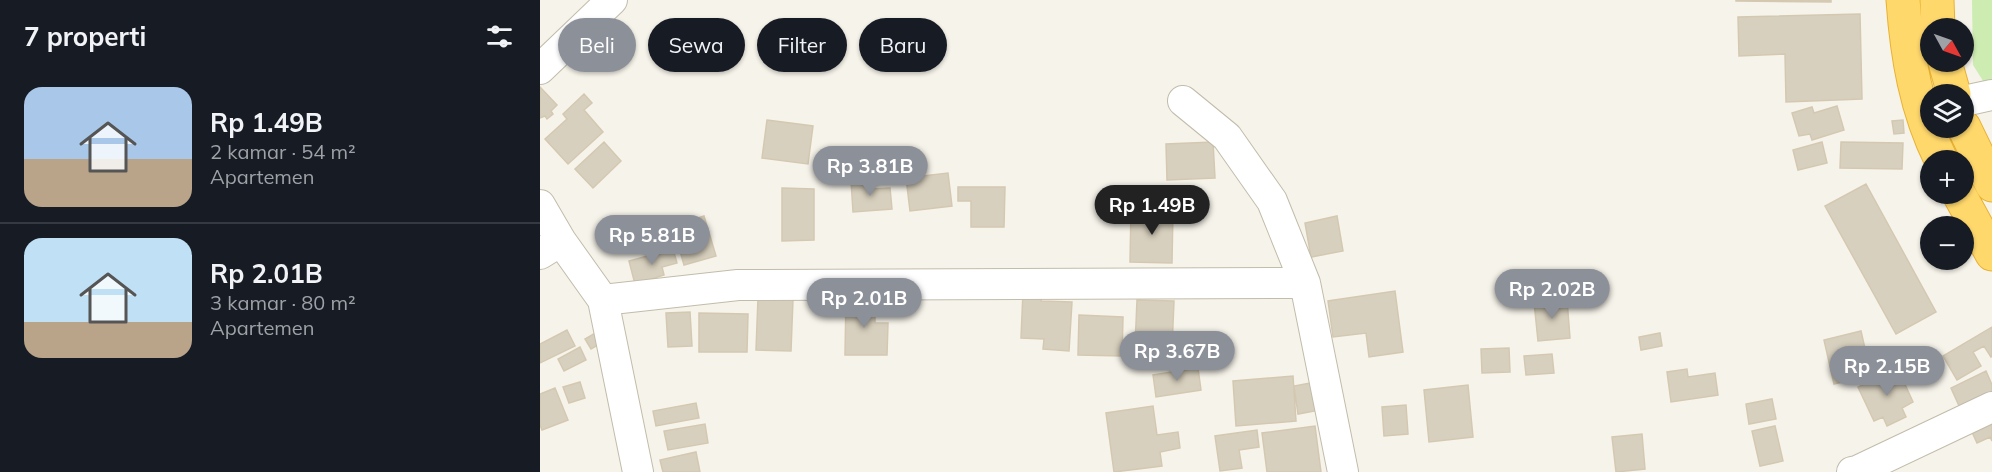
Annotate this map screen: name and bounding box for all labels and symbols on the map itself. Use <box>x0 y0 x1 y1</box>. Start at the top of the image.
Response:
north arrow <box>1920 18 1974 72</box>
pin: Rp 3.81B <box>808 146 932 197</box>
pin: Rp 1.49B <box>1090 185 1214 236</box>
pin: Rp 5.81B <box>590 215 714 266</box>
pin: Rp 2.02B <box>1490 269 1614 320</box>
pin: Rp 2.01B <box>802 278 926 329</box>
pin: Rp 3.67B <box>1115 331 1239 382</box>
pin: Rp 2.15B <box>1825 346 1949 397</box>

